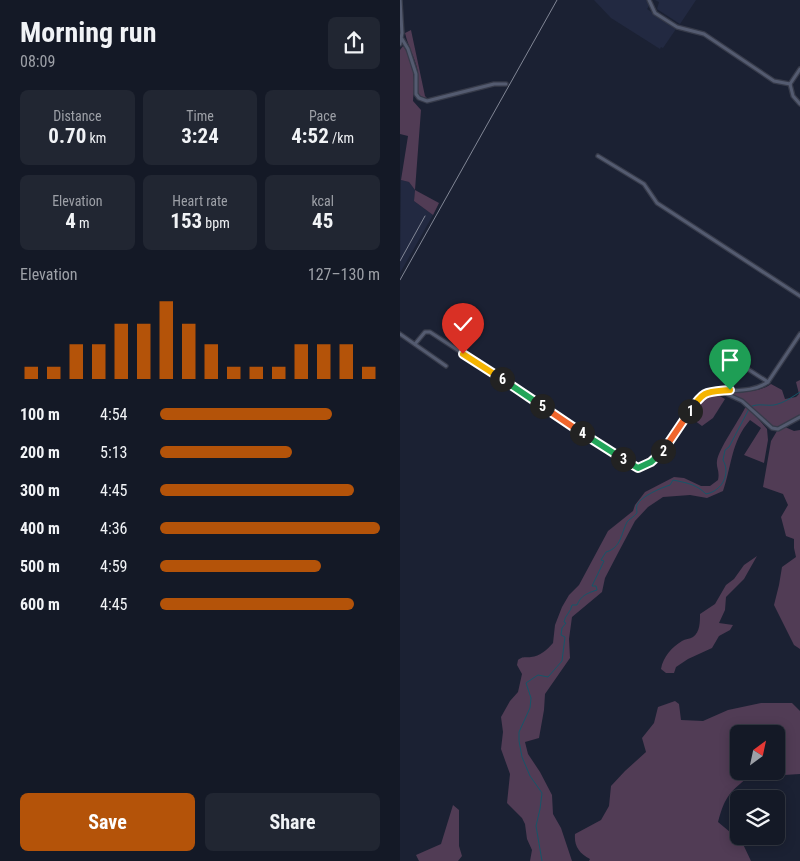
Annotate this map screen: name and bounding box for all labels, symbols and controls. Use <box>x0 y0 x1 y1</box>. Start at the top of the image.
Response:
text: Morning run <box>20 16 156 49</box>
button: share <box>328 17 380 69</box>
text: 08:09 <box>20 52 55 71</box>
text: Distance <box>53 108 101 124</box>
text: Time <box>186 108 214 124</box>
text: Pace <box>309 108 336 124</box>
text: 0.70 <box>48 124 86 148</box>
text: 3:24 <box>181 124 219 148</box>
text: 4:52 <box>291 124 329 148</box>
text: km <box>86 130 106 146</box>
text: /km <box>329 130 354 146</box>
text: Elevation <box>52 193 103 209</box>
text: Heart rate <box>172 193 228 209</box>
text: kcal <box>311 193 334 209</box>
text: 4 <box>65 209 76 233</box>
text: 153 <box>170 209 202 233</box>
text: 45 <box>312 209 333 233</box>
text: m <box>76 215 90 231</box>
text: bpm <box>202 215 230 231</box>
text: Elevation <box>20 265 78 284</box>
text: 127–130 m <box>308 265 380 284</box>
pin <box>442 303 484 354</box>
icon: check <box>449 310 477 338</box>
pin <box>709 339 751 390</box>
icon: arrive <box>716 346 744 374</box>
pin: 6 <box>490 366 514 392</box>
text: 6 <box>499 371 506 387</box>
pin: 5 <box>530 394 554 418</box>
text: 5 <box>539 398 546 414</box>
pin: 1 <box>678 398 702 424</box>
text: 1 <box>687 403 694 419</box>
text: 100 m <box>20 405 60 424</box>
text: 4:54 <box>100 405 127 424</box>
pin: 4 <box>570 420 594 446</box>
text: 4 <box>579 425 586 441</box>
pin: 2 <box>650 438 676 464</box>
text: 200 m <box>20 443 60 462</box>
text: 5:13 <box>100 443 127 462</box>
text: 2 <box>660 443 667 459</box>
pin: 3 <box>610 446 636 472</box>
text: 3 <box>620 451 627 467</box>
text: 300 m <box>20 481 60 500</box>
text: 4:45 <box>100 481 127 500</box>
text: 400 m <box>20 519 60 538</box>
text: 4:36 <box>100 519 127 538</box>
text: 500 m <box>20 557 60 576</box>
text: 4:59 <box>100 557 127 576</box>
text: 600 m <box>20 595 60 614</box>
text: 4:45 <box>100 595 127 614</box>
north arrow <box>730 725 785 780</box>
map controls <box>730 725 785 845</box>
button: layers <box>730 790 785 845</box>
button: Save <box>20 793 195 851</box>
button: Share <box>205 793 380 851</box>

